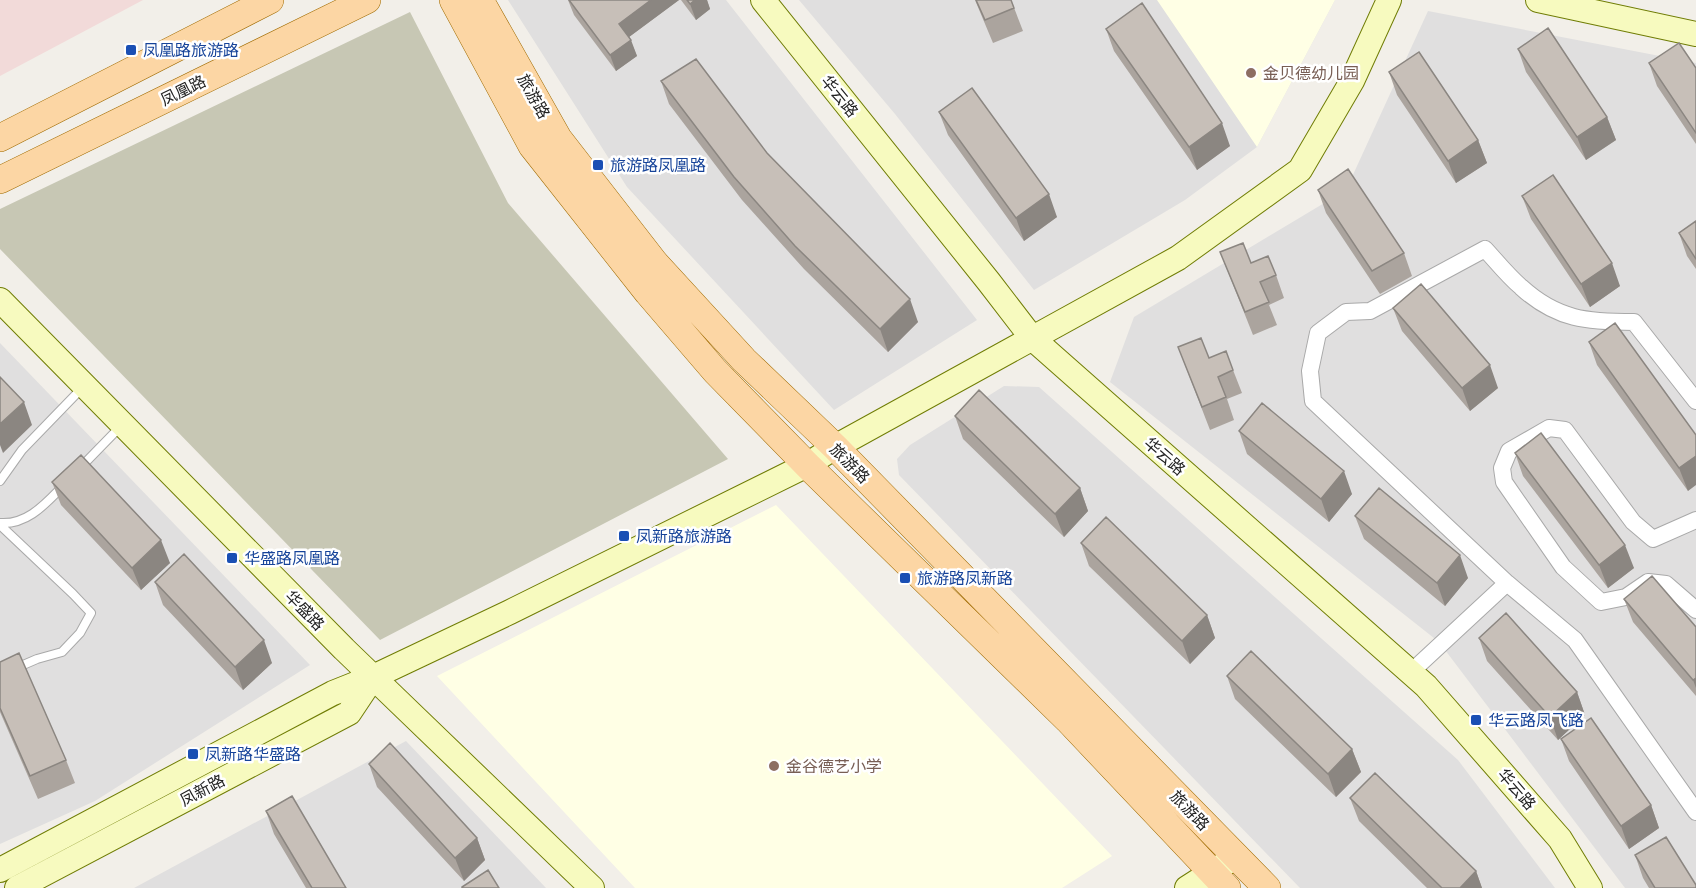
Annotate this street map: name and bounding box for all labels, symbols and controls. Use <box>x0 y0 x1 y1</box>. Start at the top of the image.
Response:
place label: 凤凰路旅游路 <box>143 38 239 62</box>
marker: 凤凰路旅游路 <box>124 43 138 57</box>
place label: 金贝德幼儿园 <box>1263 61 1359 85</box>
marker: 金贝德幼儿园 <box>1244 66 1258 80</box>
street label: 凤凰路 <box>156 69 210 111</box>
street label: 旅游路 <box>512 69 556 123</box>
street label: 华云路 <box>816 70 864 122</box>
place label: 旅游路凤凰路 <box>610 153 706 177</box>
marker: 旅游路凤凰路 <box>591 158 605 172</box>
street label: 华云路 <box>1139 431 1191 481</box>
street label: 旅游路 <box>825 438 875 488</box>
place label: 凤新路旅游路 <box>636 524 732 548</box>
marker: 凤新路旅游路 <box>617 529 631 543</box>
place label: 华盛路凤凰路 <box>244 546 340 570</box>
marker: 华盛路凤凰路 <box>225 551 239 565</box>
place label: 旅游路凤新路 <box>917 566 1013 590</box>
marker: 旅游路凤新路 <box>898 571 912 585</box>
street label: 华盛路 <box>280 584 330 636</box>
place label: 华云路凤飞路 <box>1488 708 1584 732</box>
marker: 华云路凤飞路 <box>1469 713 1483 727</box>
place label: 凤新路华盛路 <box>205 742 301 766</box>
marker: 凤新路华盛路 <box>186 747 200 761</box>
place label: 金谷德艺小学 <box>786 754 882 778</box>
marker: 金谷德艺小学 <box>767 759 781 773</box>
street label: 华云路 <box>1492 763 1542 815</box>
street label: 凤新路 <box>175 768 229 812</box>
street label: 旅游路 <box>1165 784 1215 836</box>

